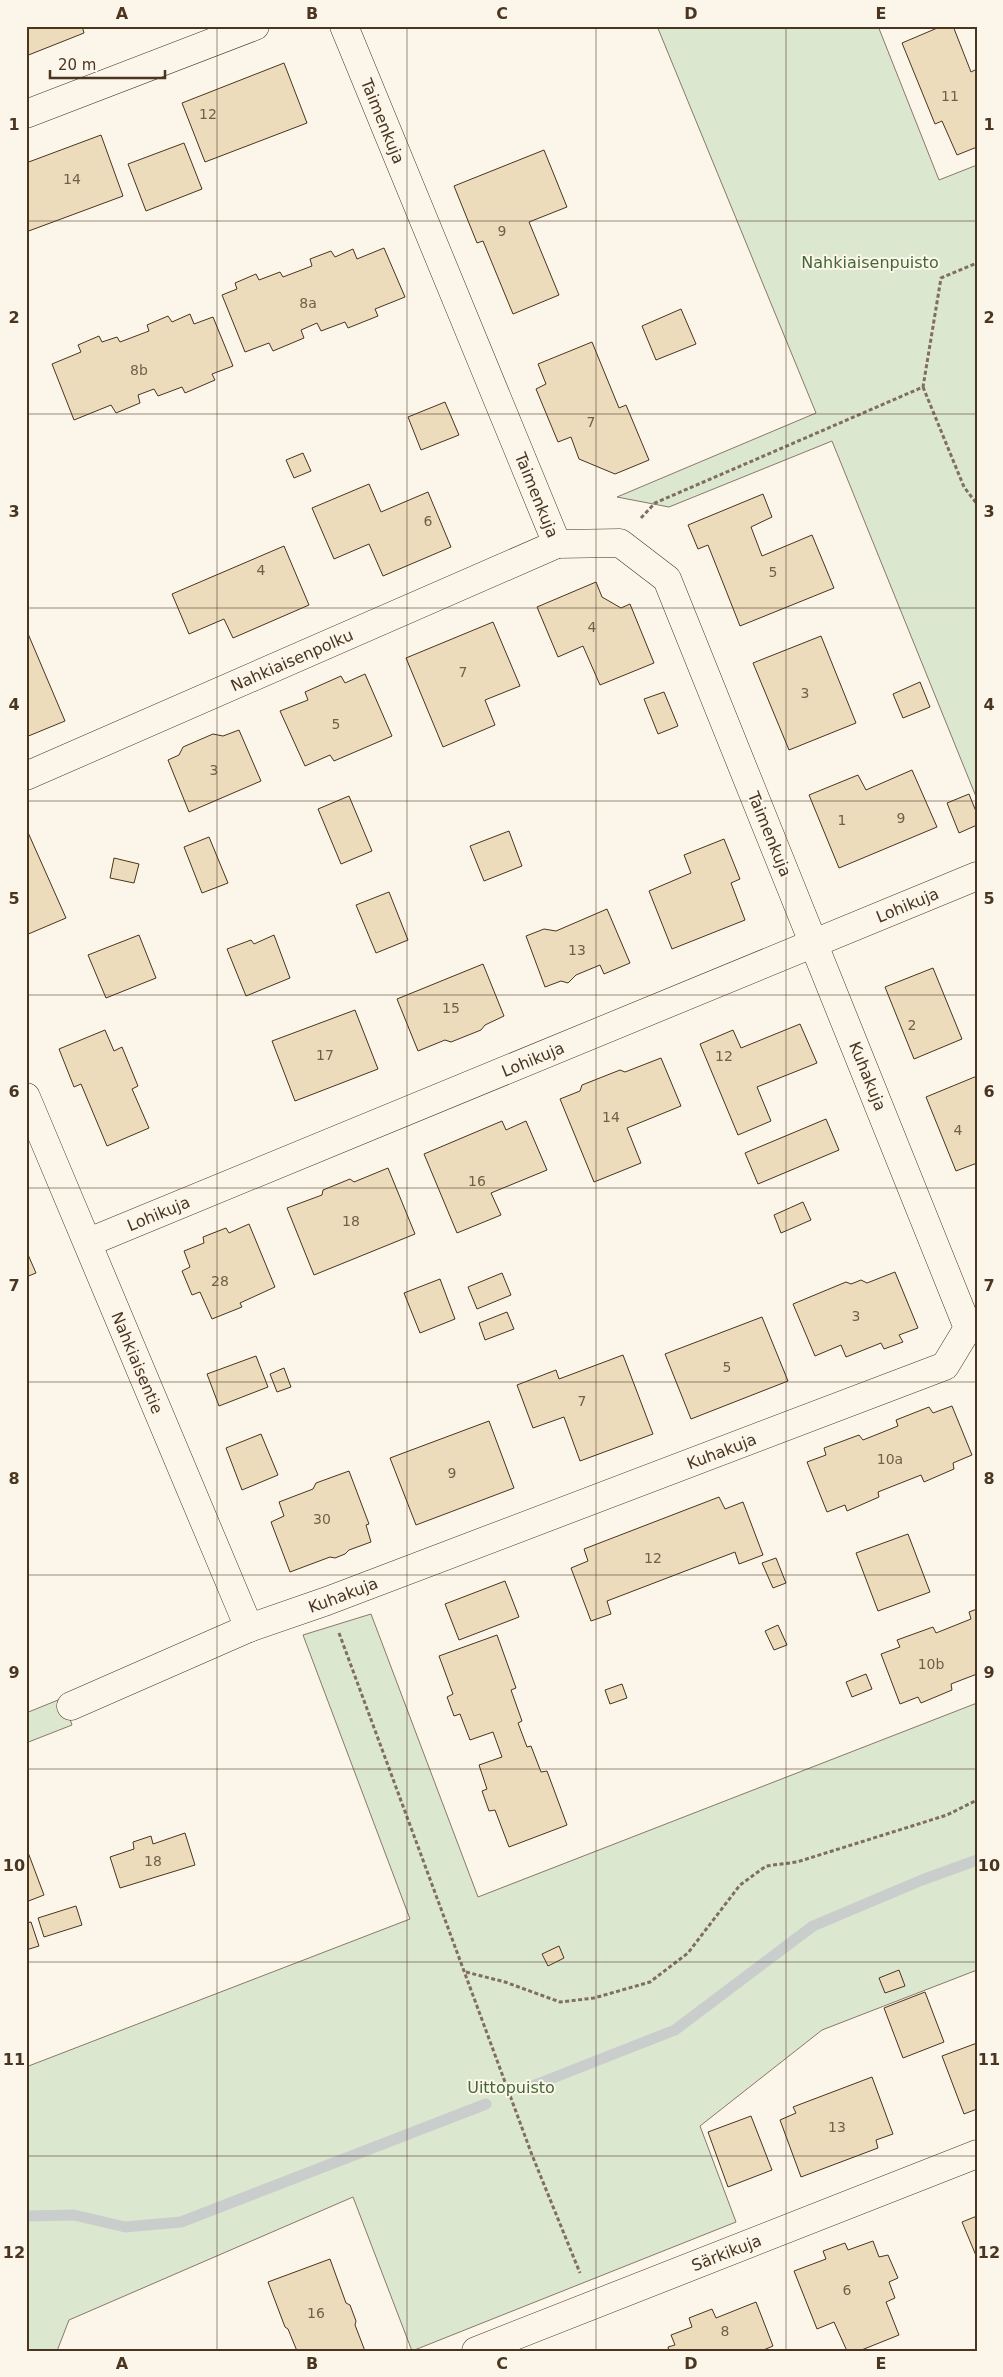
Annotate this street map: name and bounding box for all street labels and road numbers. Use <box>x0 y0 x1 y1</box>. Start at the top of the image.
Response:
street label: Taimenkuja <box>356 75 408 167</box>
street label: Taimenkuja <box>510 449 562 541</box>
street label: Nahkiaisenpolku <box>228 625 356 695</box>
street label: Taimenkuja <box>743 788 795 880</box>
street label: Lohikuja <box>873 884 942 927</box>
street label: Lohikuja <box>499 1038 567 1081</box>
street label: Kuhakuja <box>845 1039 890 1114</box>
street label: Lohikuja <box>124 1192 193 1235</box>
street label: Nahkiaisentie <box>107 1309 167 1417</box>
street label: Kuhakuja <box>684 1430 759 1473</box>
street label: Kuhakuja <box>306 1574 381 1617</box>
street label: Särkikuja <box>689 2231 764 2275</box>

